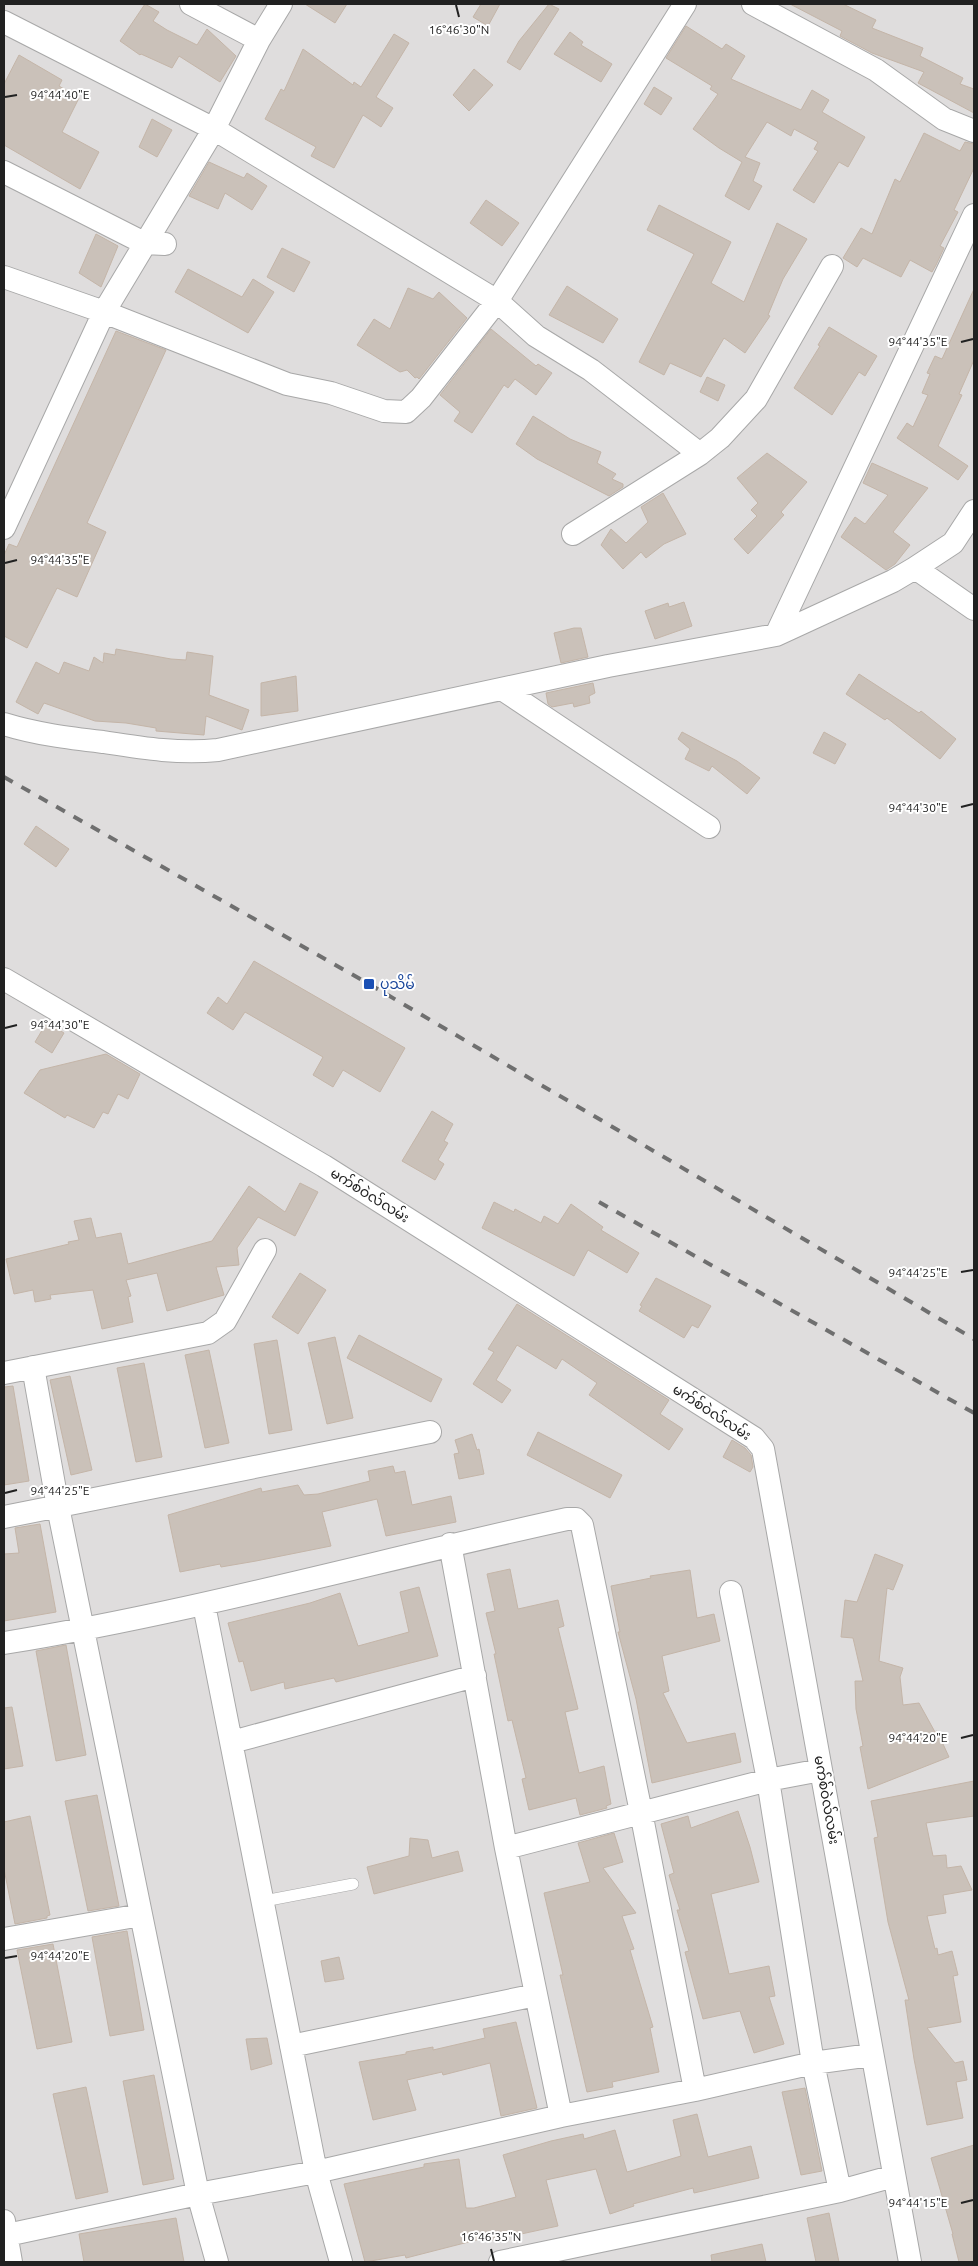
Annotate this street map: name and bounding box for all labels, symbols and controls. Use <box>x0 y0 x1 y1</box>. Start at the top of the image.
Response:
text: 16°46'30"N <box>429 23 489 36</box>
text: 94°44'40"E <box>31 88 90 101</box>
text: 94°44'35"E <box>889 335 948 348</box>
text: 94°44'35"E <box>31 553 90 566</box>
text: 94°44'30"E <box>889 801 948 814</box>
place label: ပုသိမ် <box>380 974 415 996</box>
marker: ပုသိမ် <box>362 977 376 991</box>
text: 94°44'30"E <box>31 1018 90 1031</box>
street label: မက်စ်ဝဲလ်လမ်း <box>328 1163 413 1226</box>
text: 94°44'25"E <box>889 1266 948 1279</box>
street label: မက်စ်ဝဲလ်လမ်း <box>670 1379 755 1443</box>
text: 94°44'25"E <box>31 1484 90 1497</box>
text: 94°44'20"E <box>889 1731 948 1744</box>
street label: မက်စ်ဝဲလ်လမ်း <box>811 1754 845 1846</box>
text: 94°44'20"E <box>31 1949 90 1962</box>
text: 94°44'15"E <box>889 2196 948 2209</box>
text: 16°46'35"N <box>461 2230 521 2243</box>

